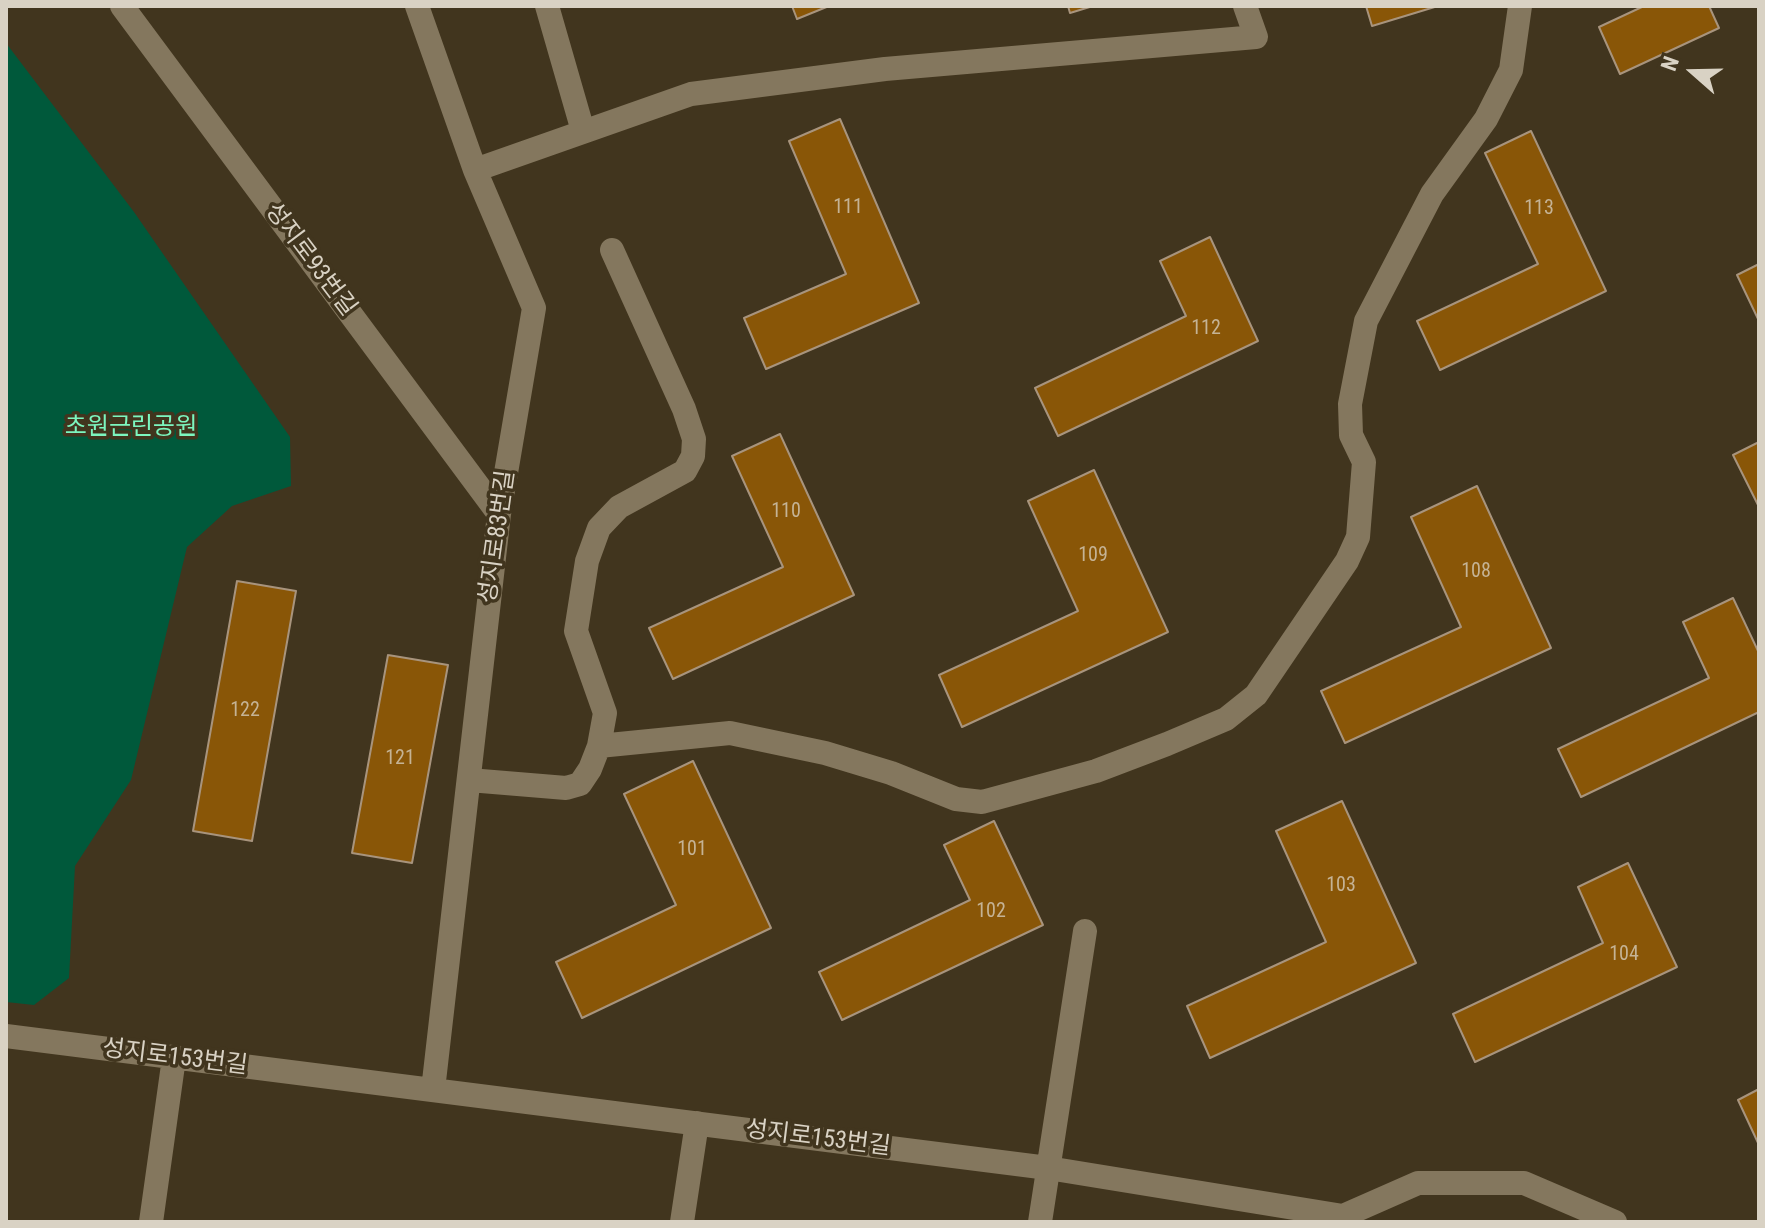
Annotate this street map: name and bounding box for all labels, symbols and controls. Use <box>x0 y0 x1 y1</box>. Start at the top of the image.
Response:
north arrow <box>1653 32 1733 112</box>
text: N <box>1656 53 1684 74</box>
house number: 111 <box>833 196 863 220</box>
house number: 113 <box>1524 197 1554 221</box>
street label: 성지로93번길 <box>258 198 362 322</box>
house number: 112 <box>1191 317 1221 341</box>
park label: 초원근린공원 <box>65 414 197 442</box>
street label: 성지로83번길 <box>474 469 522 605</box>
house number: 110 <box>771 500 801 524</box>
house number: 109 <box>1078 544 1108 568</box>
house number: 108 <box>1461 560 1491 584</box>
house number: 122 <box>230 699 260 723</box>
house number: 121 <box>385 747 415 771</box>
house number: 101 <box>677 838 707 862</box>
house number: 103 <box>1326 874 1356 898</box>
house number: 102 <box>976 900 1006 924</box>
house number: 104 <box>1609 943 1639 967</box>
street label: 성지로153번길 <box>101 1035 249 1081</box>
street label: 성지로153번길 <box>744 1116 892 1162</box>

